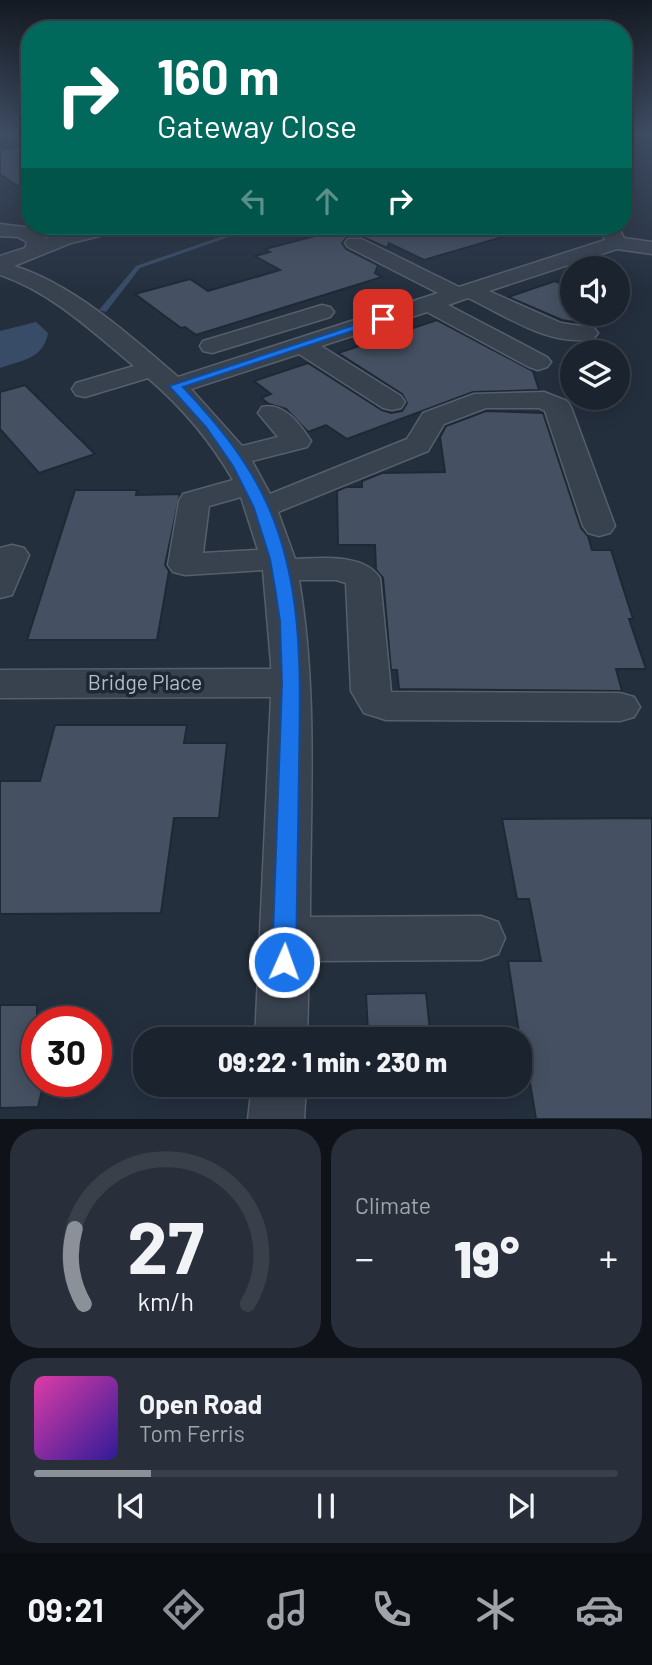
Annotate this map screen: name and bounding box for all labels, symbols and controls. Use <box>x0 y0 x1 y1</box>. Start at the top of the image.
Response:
text: 160 m <box>157 46 279 105</box>
icon: right <box>42 49 133 140</box>
text: Gateway Close <box>157 106 357 144</box>
icon: left <box>235 182 273 220</box>
icon: ahead <box>308 182 346 220</box>
icon: right <box>381 182 419 220</box>
map controls <box>560 256 630 410</box>
button: sound <box>560 256 630 326</box>
pin <box>353 289 413 349</box>
icon: arrive <box>364 300 402 338</box>
button: layers <box>560 340 630 410</box>
street label: Bridge Place <box>88 669 202 694</box>
position arrow <box>247 925 321 999</box>
speed limit sign: 30 <box>21 1006 112 1097</box>
text: 09:22 · 1 min · 230 m <box>218 1046 447 1077</box>
text: Climate <box>355 1191 431 1219</box>
text: 27 <box>127 1202 204 1290</box>
text: 19° <box>454 1226 519 1288</box>
text: − <box>355 1234 374 1280</box>
text: + <box>599 1234 618 1280</box>
text: km/h <box>137 1286 194 1316</box>
text: Open Road <box>139 1388 262 1419</box>
text: Tom Ferris <box>139 1419 245 1447</box>
icon: previous <box>112 1487 150 1525</box>
icon: pause <box>307 1487 345 1525</box>
icon: next <box>502 1487 540 1525</box>
icon: directions <box>159 1585 208 1634</box>
icon: music <box>263 1585 312 1634</box>
icon: phone <box>367 1585 416 1634</box>
icon: climate <box>471 1585 520 1634</box>
icon: car <box>575 1585 624 1634</box>
text: 09:21 <box>28 1590 104 1628</box>

